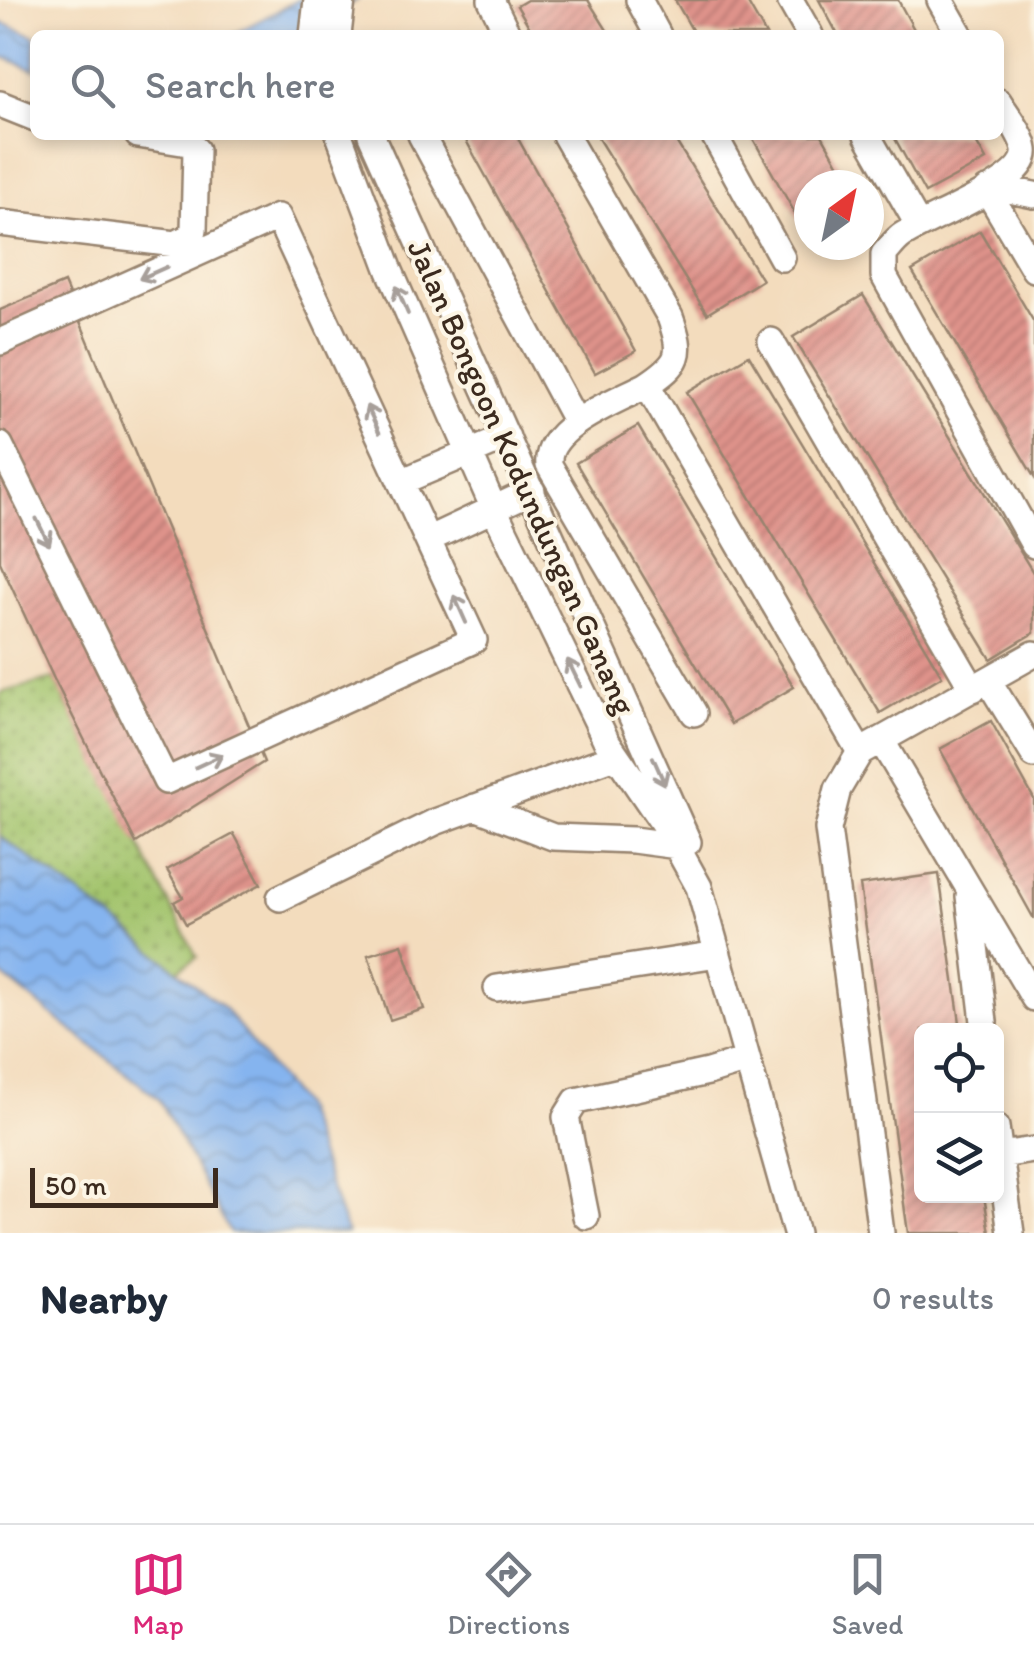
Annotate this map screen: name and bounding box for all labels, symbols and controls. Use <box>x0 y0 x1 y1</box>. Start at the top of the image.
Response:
search box <box>30 30 1004 140</box>
icon: search <box>65 58 120 113</box>
text: Search here <box>145 62 336 108</box>
north arrow <box>794 170 884 260</box>
street label: Jalan Bongoon Kodundungan Ganang <box>400 234 644 721</box>
one-way arrow <box>139 265 169 284</box>
one-way arrow <box>392 285 410 316</box>
one-way arrow <box>363 405 382 435</box>
one-way arrow <box>34 517 53 547</box>
one-way arrow <box>450 594 468 625</box>
one-way arrow <box>563 659 582 689</box>
one-way arrow <box>193 751 224 769</box>
one-way arrow <box>650 755 669 785</box>
map controls <box>914 1023 1004 1203</box>
button: locate <box>914 1023 1004 1113</box>
button: layers <box>914 1113 1004 1203</box>
scale bar <box>30 1163 218 1208</box>
text: 50 m <box>45 1168 107 1202</box>
text: Nearby <box>40 1273 167 1324</box>
text: 0 results <box>872 1279 994 1317</box>
tab: Map <box>131 1547 186 1641</box>
tab: Directions <box>447 1547 570 1641</box>
tab: Saved <box>832 1547 903 1641</box>

